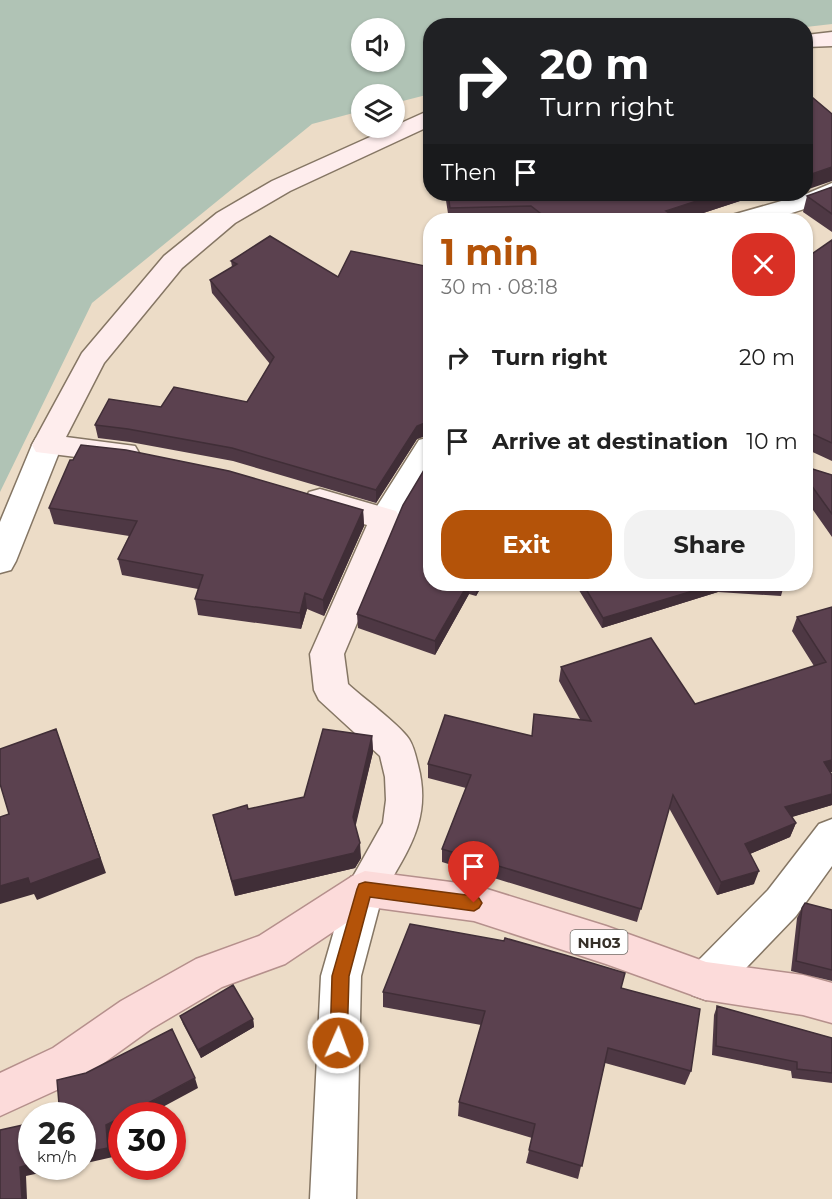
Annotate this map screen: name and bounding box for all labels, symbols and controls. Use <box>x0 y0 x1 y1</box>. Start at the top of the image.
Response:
map controls <box>351 18 405 138</box>
button: sound <box>351 18 405 72</box>
text: 20 m <box>540 38 649 90</box>
icon: right <box>441 42 519 120</box>
button: layers <box>351 84 405 138</box>
text: Turn right <box>540 90 675 123</box>
icon: arrive <box>509 156 542 189</box>
text: Then <box>441 159 497 186</box>
text: 1 min <box>441 230 539 274</box>
button: close <box>732 233 795 296</box>
text: 30 m · 08:18 <box>441 275 558 299</box>
icon: right <box>441 341 474 374</box>
text: Turn right <box>492 344 607 371</box>
text: 20 m <box>739 344 795 371</box>
icon: arrive <box>441 425 474 458</box>
text: Arrive at destination <box>492 428 728 455</box>
text: 10 m <box>746 428 798 455</box>
button: Exit <box>441 510 612 579</box>
button: Share <box>624 510 795 579</box>
pin <box>448 841 499 903</box>
icon: arrive <box>457 850 490 883</box>
road number: NH03 <box>570 930 628 954</box>
position arrow <box>306 1011 370 1075</box>
speed limit sign: 30 <box>108 1102 186 1180</box>
text: 26 <box>39 1115 75 1152</box>
text: km/h <box>37 1147 77 1166</box>

